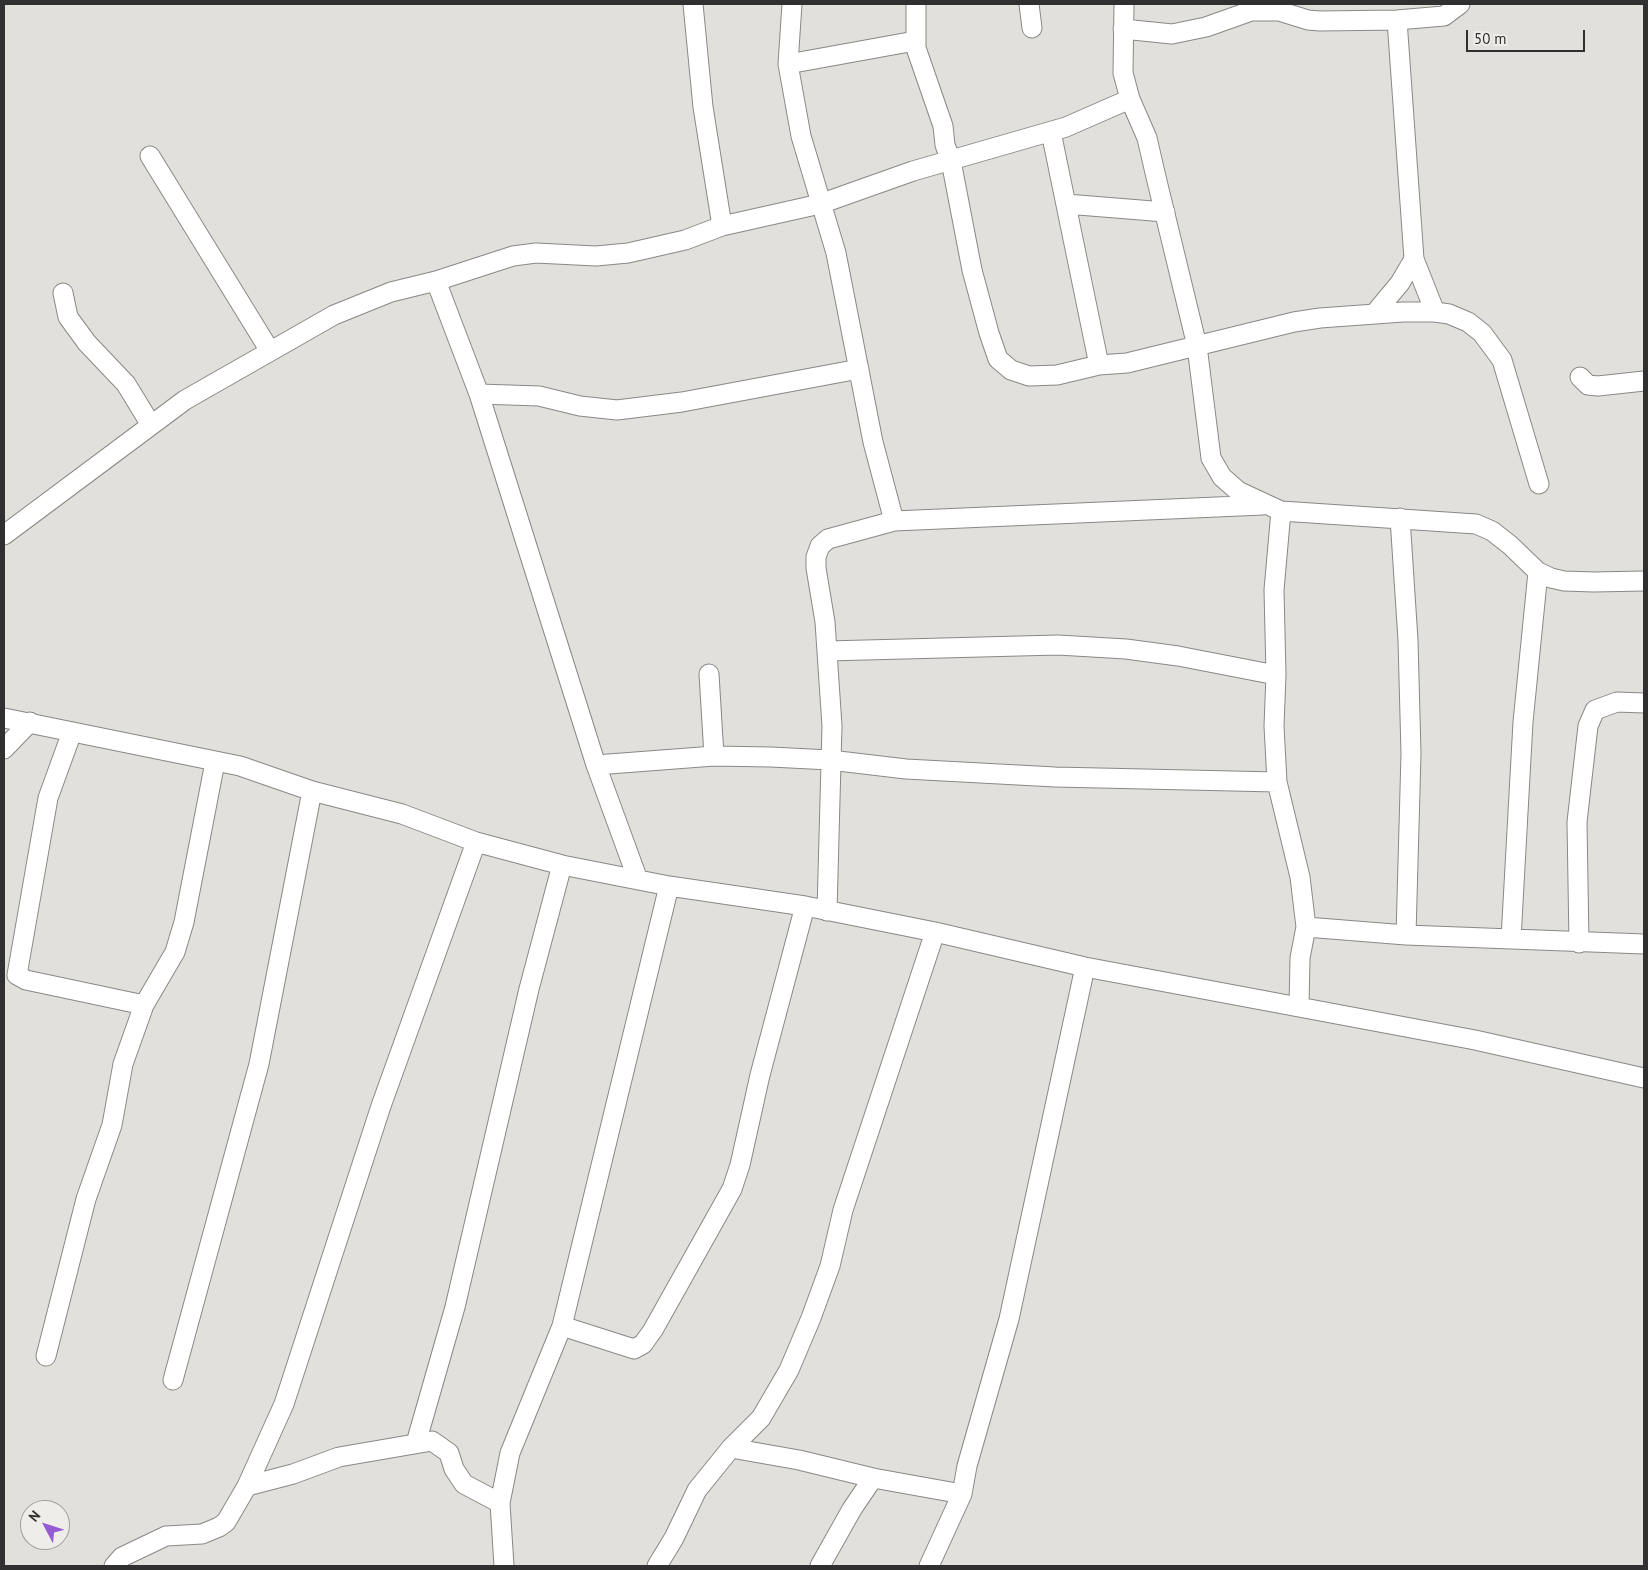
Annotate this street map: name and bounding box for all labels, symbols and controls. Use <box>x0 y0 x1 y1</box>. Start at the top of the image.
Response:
scale bar <box>1468 20 1587 52</box>
text: 50 m <box>1474 29 1507 48</box>
north arrow <box>20 1500 70 1550</box>
text: N <box>24 1507 44 1525</box>

